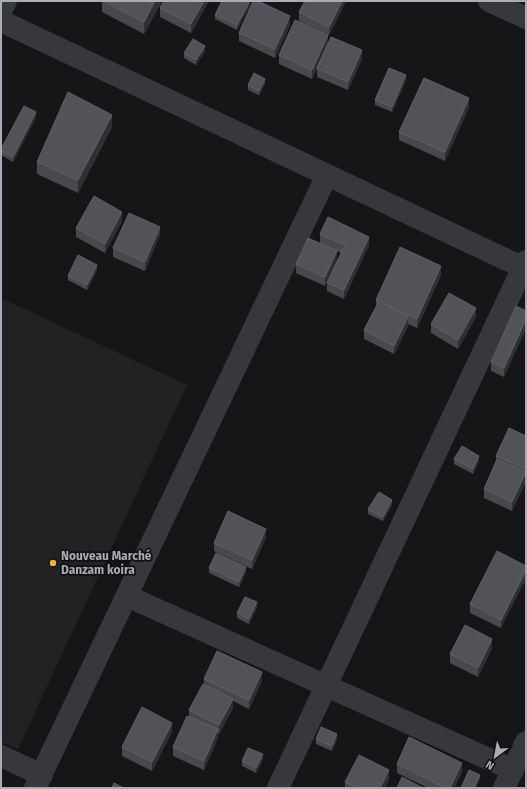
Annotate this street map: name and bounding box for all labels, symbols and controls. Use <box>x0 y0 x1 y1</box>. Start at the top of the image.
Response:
place label: Nouveau Marché Danzam koira <box>61 549 152 577</box>
marker: Nouveau Marché Danzam koira <box>48 558 58 568</box>
north arrow <box>475 737 515 777</box>
text: N <box>483 758 497 773</box>

